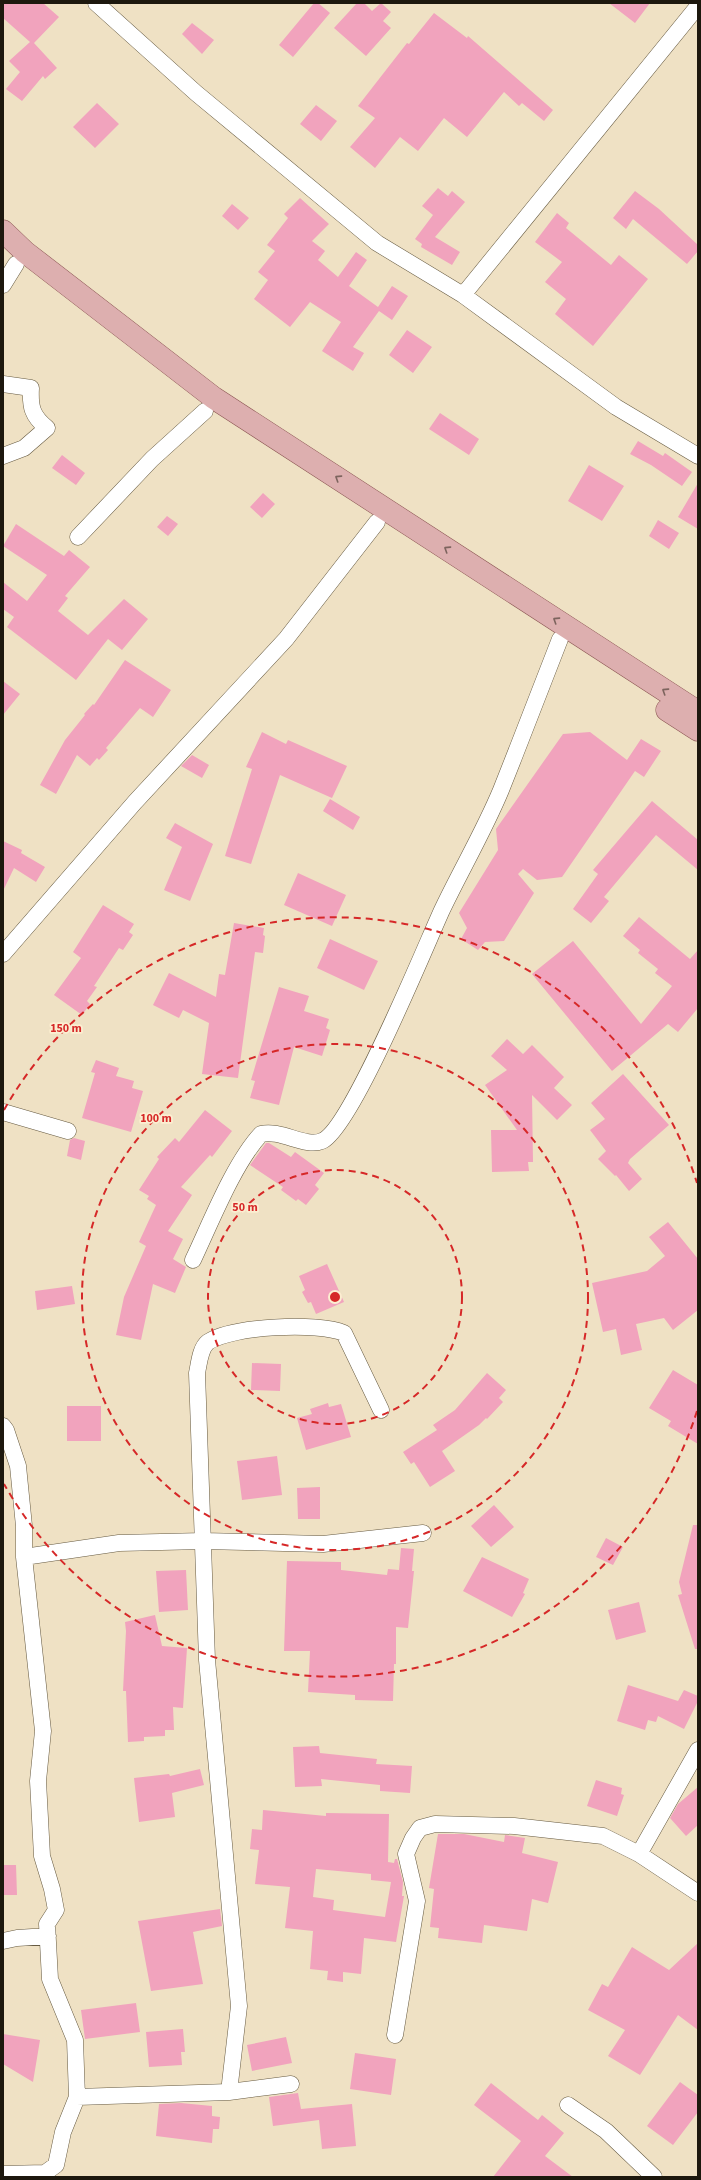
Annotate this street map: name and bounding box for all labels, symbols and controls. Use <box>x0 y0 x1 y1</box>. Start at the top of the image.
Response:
one-way arrow <box>335 476 342 483</box>
one-way arrow <box>444 546 451 554</box>
one-way arrow <box>553 617 560 625</box>
one-way arrow <box>662 688 669 695</box>
text: 150 m <box>50 1020 82 1037</box>
text: 100 m <box>140 1110 172 1127</box>
text: 50 m <box>232 1199 258 1216</box>
centre of rings <box>328 1290 342 1304</box>

